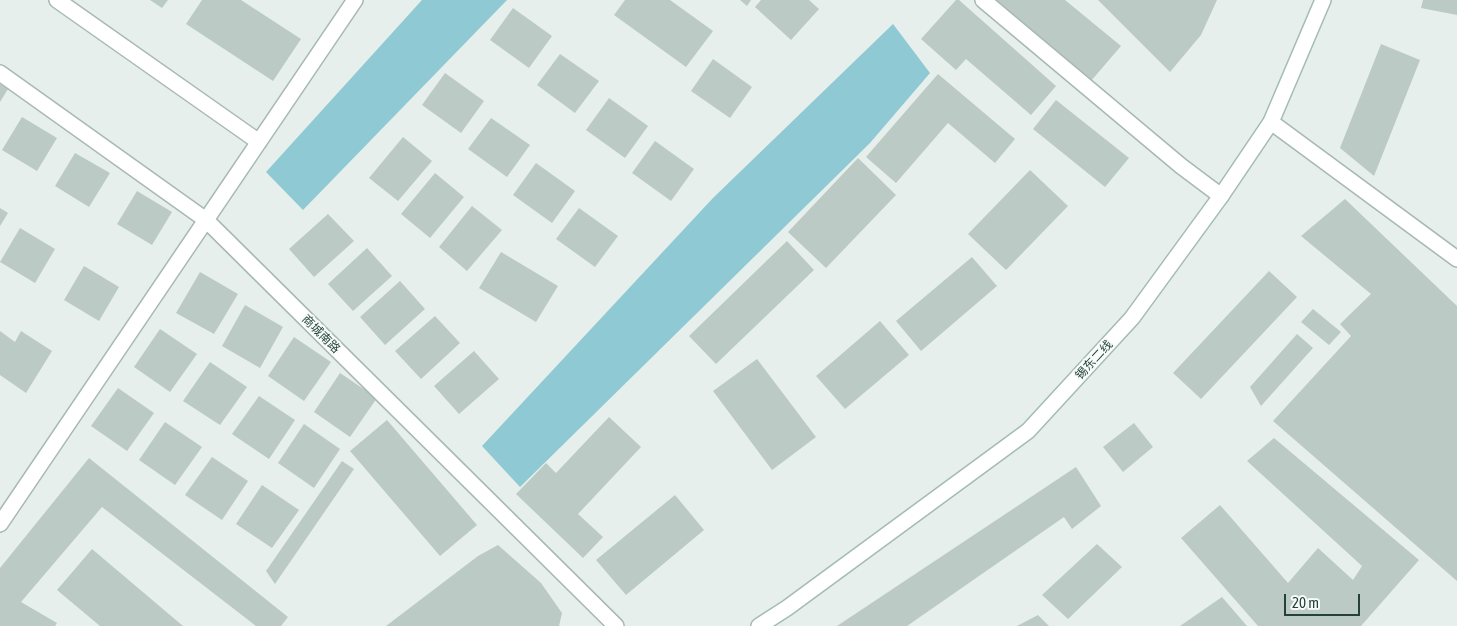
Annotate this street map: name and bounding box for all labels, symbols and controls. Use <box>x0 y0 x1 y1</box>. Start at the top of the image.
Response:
street label: 商城南路 <box>299 312 343 356</box>
street label: 锡东二线 <box>1072 338 1116 382</box>
scale bar <box>1287 584 1363 616</box>
text: 20 m <box>1292 594 1319 611</box>

